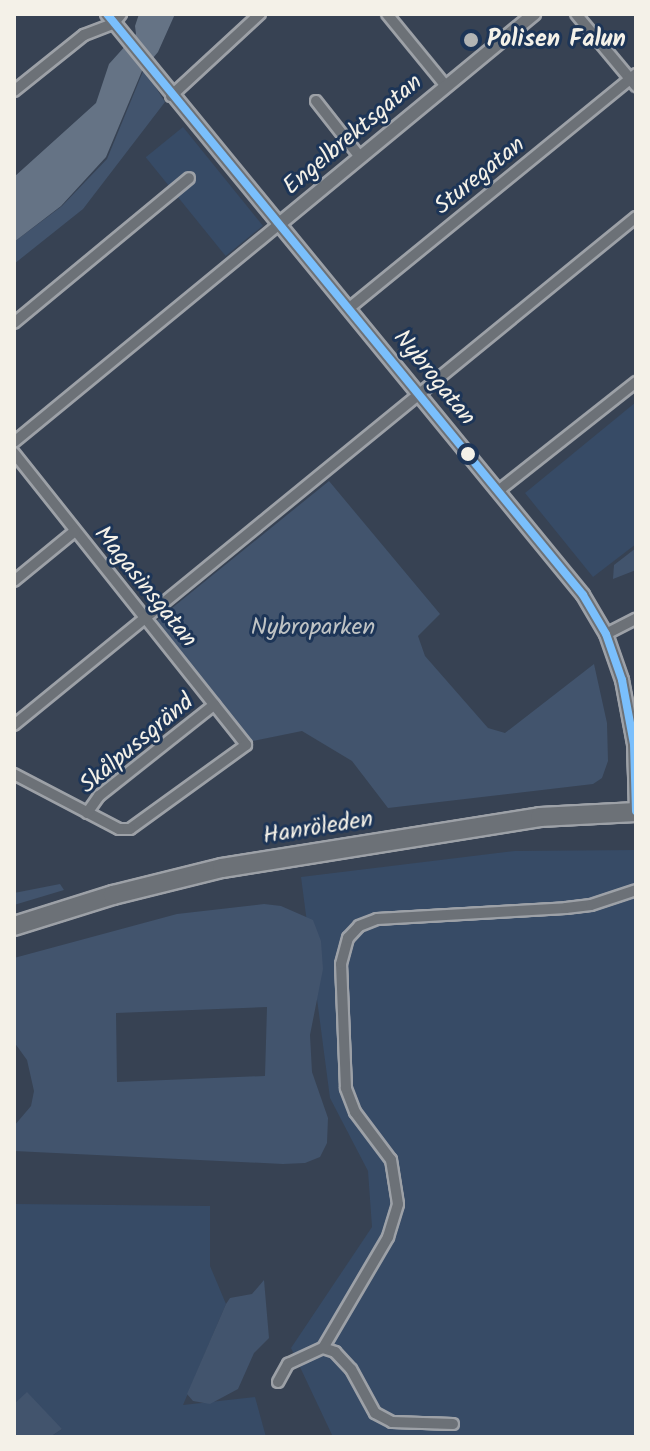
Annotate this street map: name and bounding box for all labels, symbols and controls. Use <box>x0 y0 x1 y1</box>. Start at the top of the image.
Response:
place label: Polisen Falun <box>487 26 626 54</box>
marker: Polisen Falun <box>462 31 480 49</box>
street label: Engelbrektsgatan <box>277 68 429 202</box>
street label: Sturegatan <box>429 131 531 221</box>
street label: Nybrogatan <box>387 324 481 432</box>
unlabelled marker <box>460 446 476 462</box>
street label: Magasinsgatan <box>87 521 203 653</box>
park label: Nybroparken <box>251 614 375 642</box>
street label: Skålpussgränd <box>74 688 200 800</box>
street label: Hanröleden <box>261 805 375 851</box>

